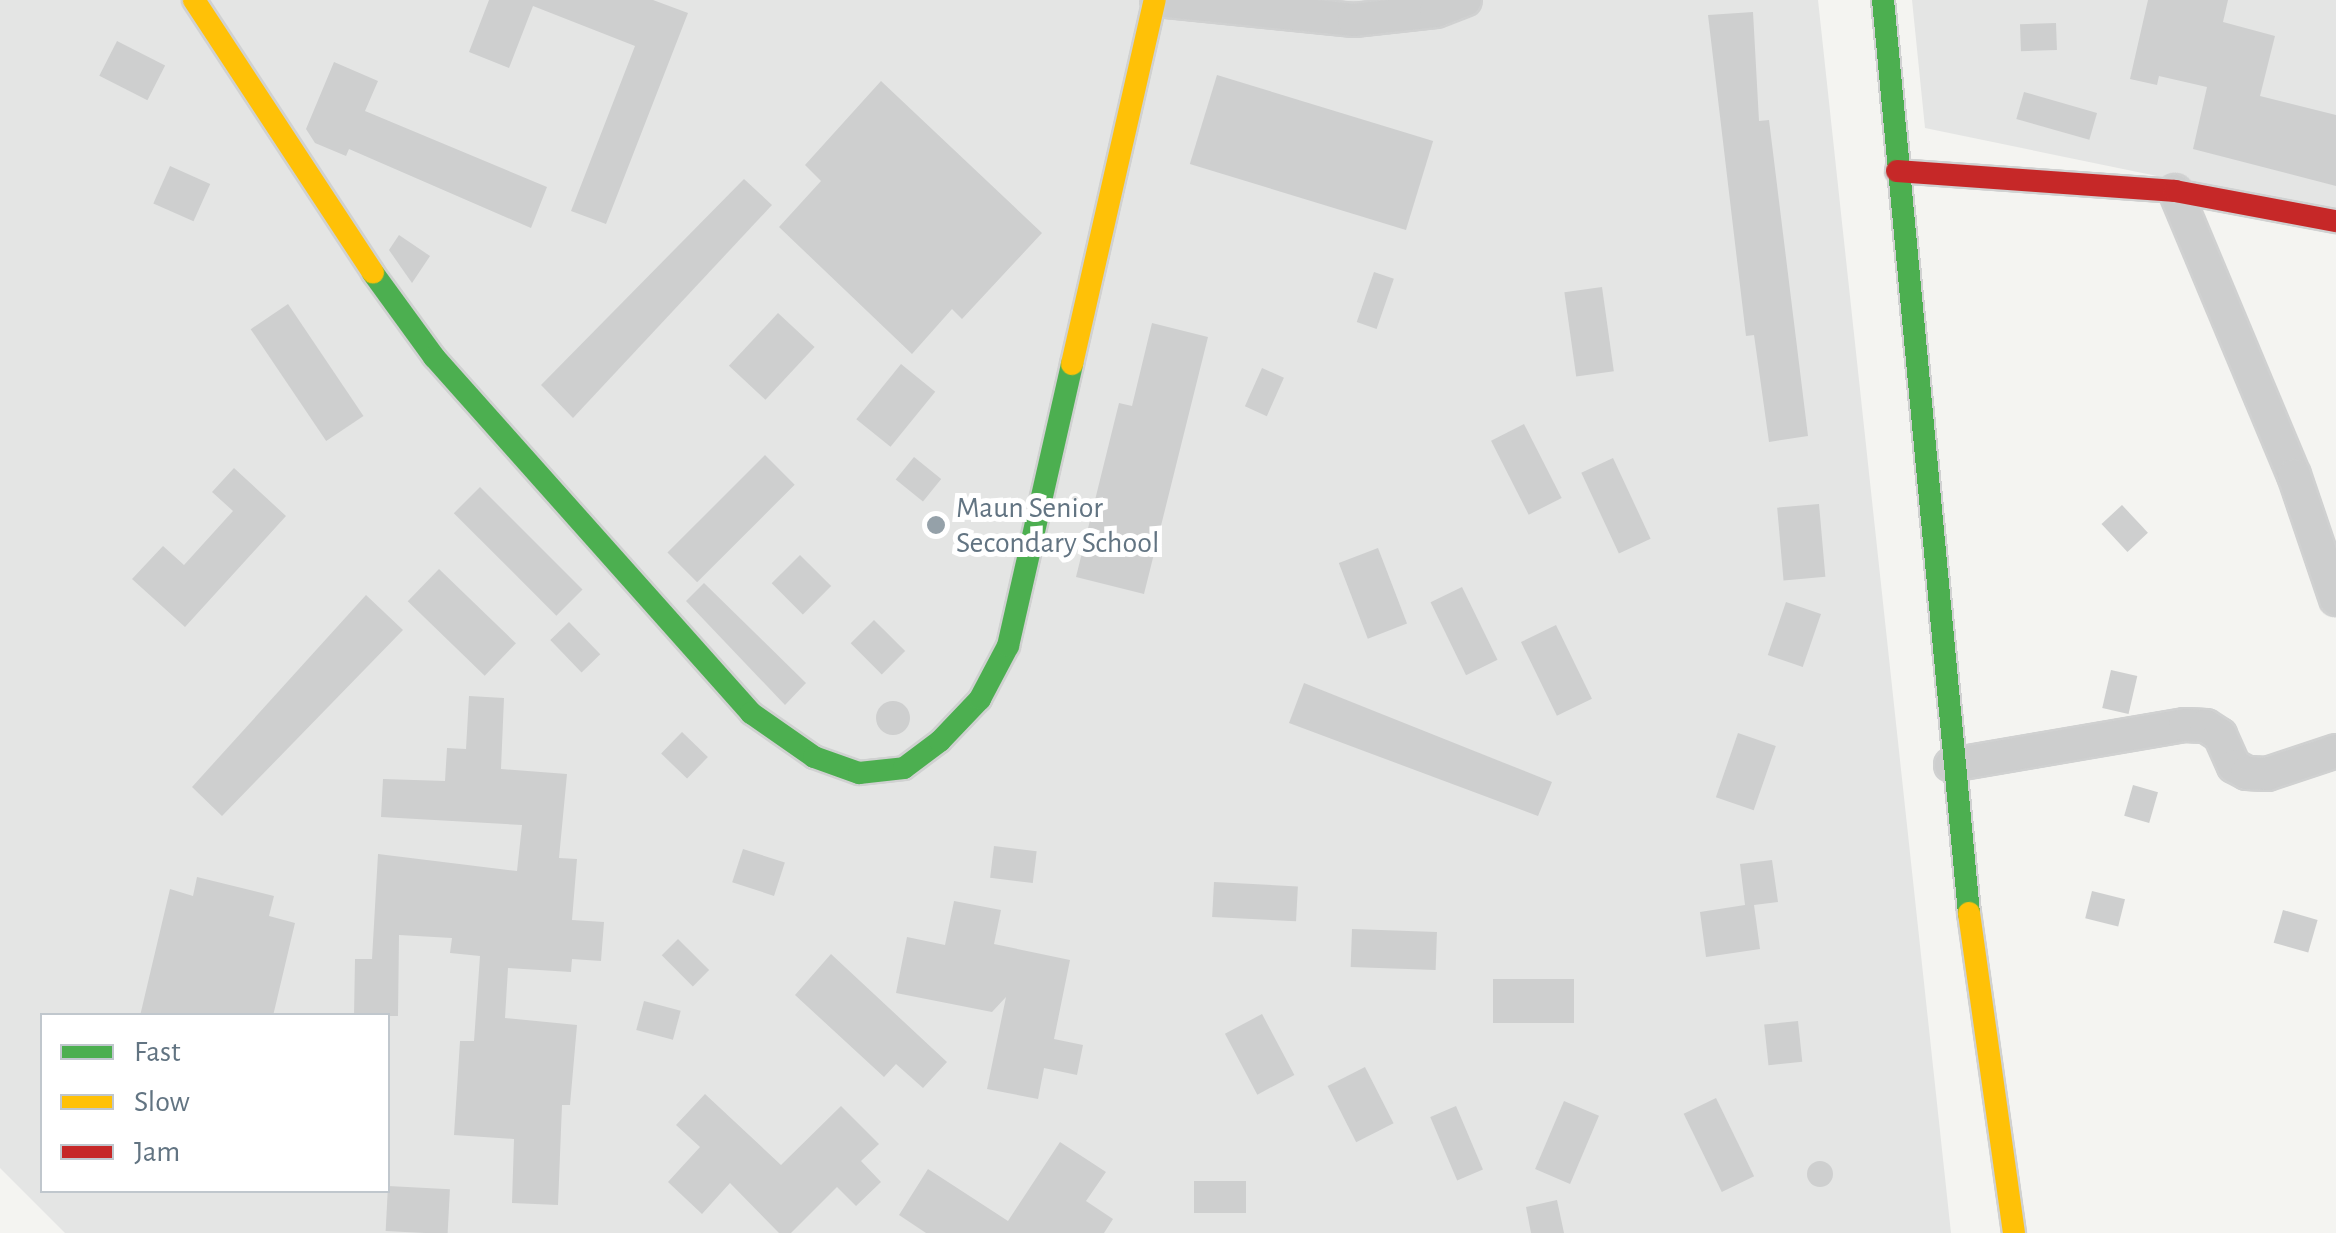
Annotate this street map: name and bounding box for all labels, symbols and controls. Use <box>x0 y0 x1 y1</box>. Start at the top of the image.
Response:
place label: Maun Senior Secondary School <box>956 490 1159 560</box>
marker: Maun Senior Secondary School <box>925 514 947 536</box>
legend <box>40 1013 390 1193</box>
text: Fast <box>134 1037 181 1067</box>
text: Slow <box>134 1087 190 1117</box>
text: Jam <box>134 1137 180 1167</box>

